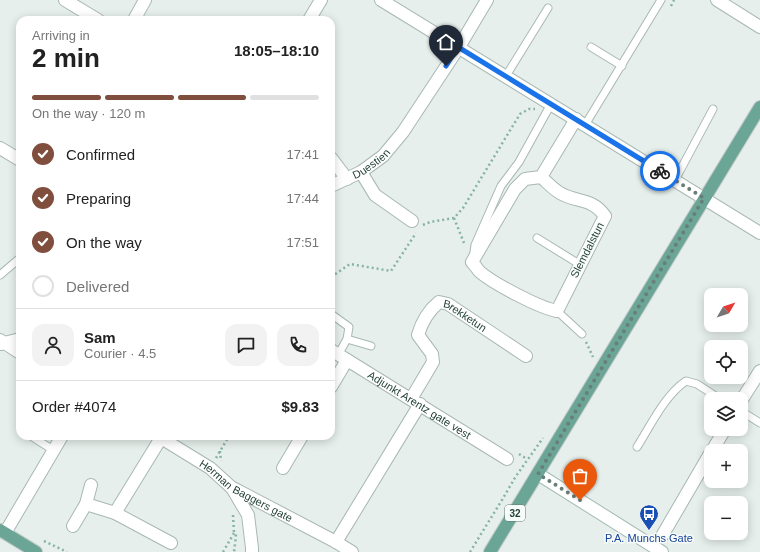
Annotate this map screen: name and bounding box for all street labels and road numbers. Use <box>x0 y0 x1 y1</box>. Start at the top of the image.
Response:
street label: Duestien <box>350 146 392 181</box>
street label: Slemdalstun <box>568 220 606 280</box>
street label: Brekketun <box>442 297 489 334</box>
street label: Adjunkt Arentz gate vest <box>366 368 473 441</box>
street label: Herman Baggers gate <box>198 457 294 524</box>
road number: 32 <box>505 505 525 521</box>

